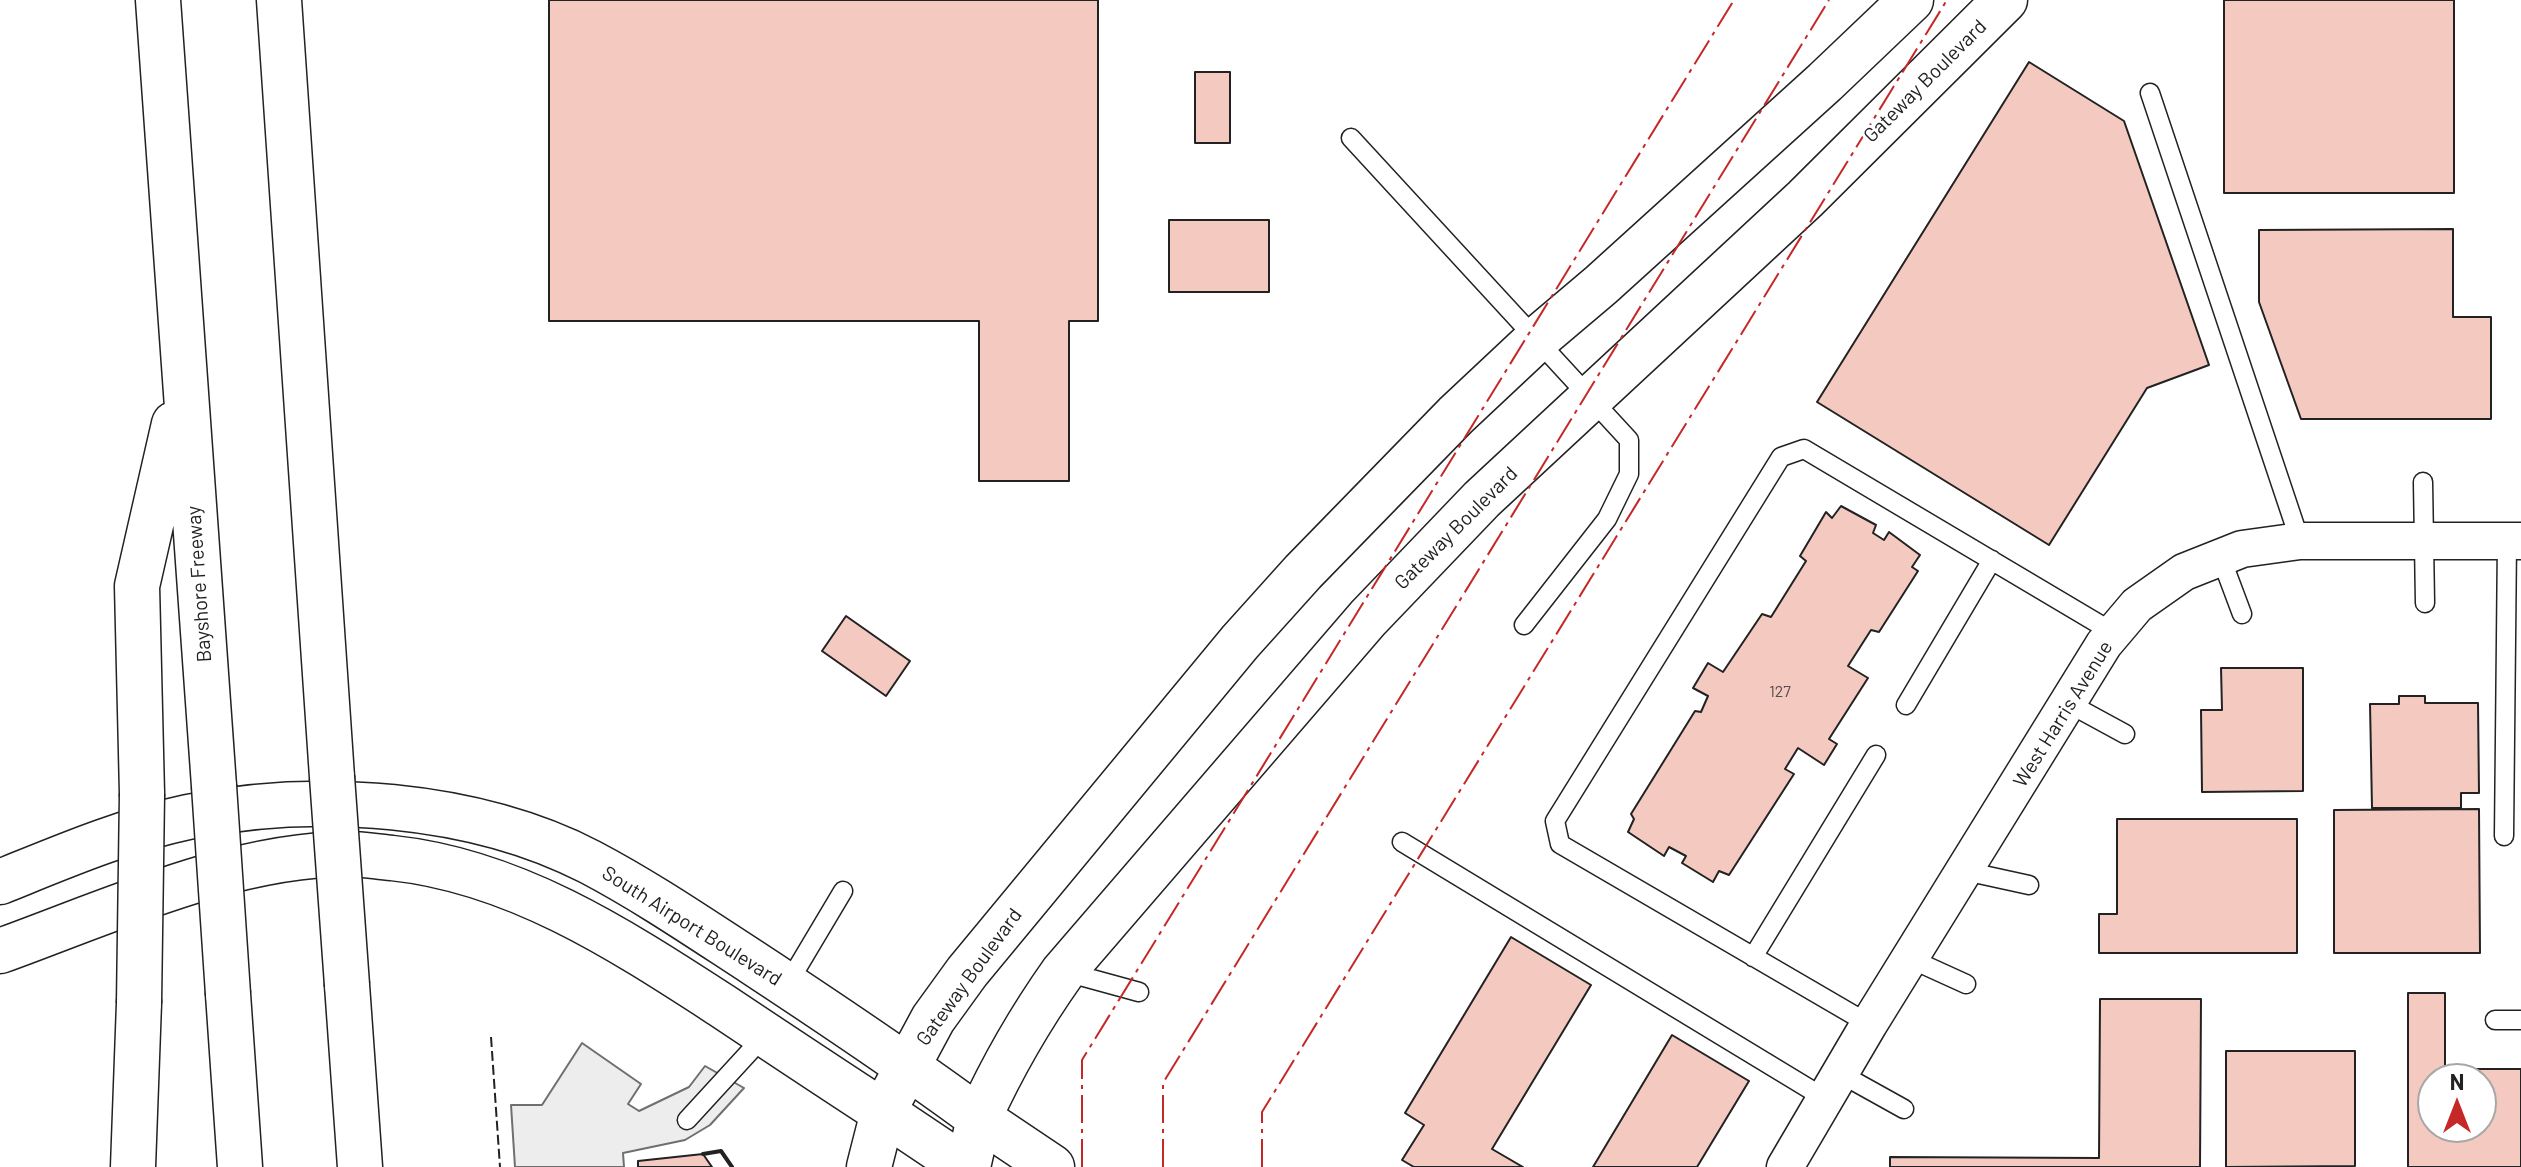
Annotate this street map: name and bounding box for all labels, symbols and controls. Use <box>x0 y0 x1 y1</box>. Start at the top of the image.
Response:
street label: Gateway Boulevard <box>1859 15 1991 147</box>
street label: Gateway Boulevard <box>1390 462 1522 594</box>
street label: Bayshore Freeway <box>182 505 216 663</box>
street label: West Harris Avenue <box>2008 636 2118 792</box>
house number: 127 <box>1769 682 1791 702</box>
street label: South Airport Boulevard <box>598 861 786 991</box>
street label: Gateway Boulevard <box>911 904 1027 1050</box>
north arrow <box>2417 1063 2497 1143</box>
text: N <box>2450 1068 2464 1094</box>

